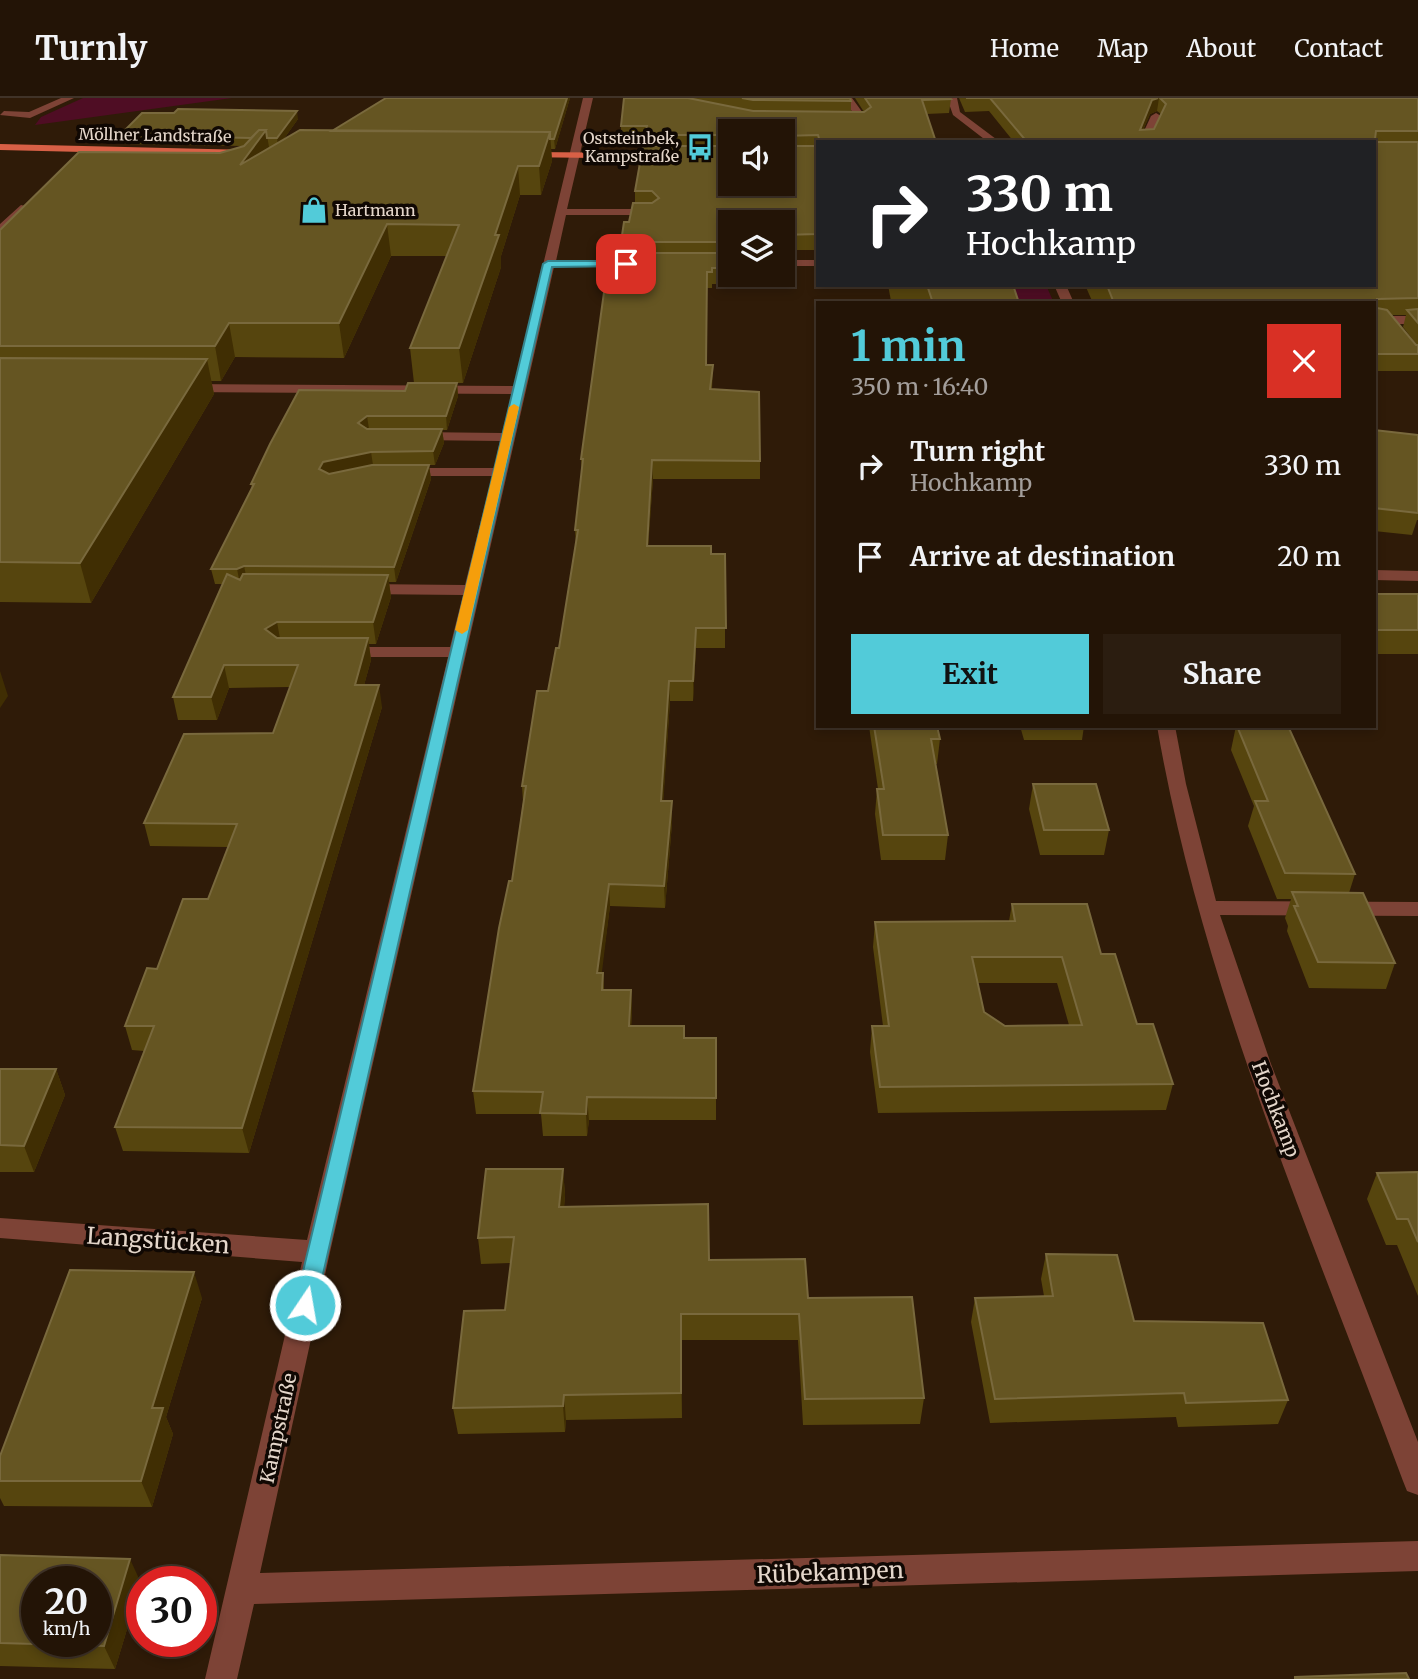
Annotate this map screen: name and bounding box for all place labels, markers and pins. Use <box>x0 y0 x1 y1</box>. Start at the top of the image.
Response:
place label: Oststeinbek, Kampstraße <box>583 128 679 166</box>
bus stop icon: Oststeinbek, Kampstraße <box>685 132 715 162</box>
shop icon: Hartmann <box>299 195 329 225</box>
place label: Hartmann <box>335 200 416 220</box>
pin <box>596 234 656 294</box>

